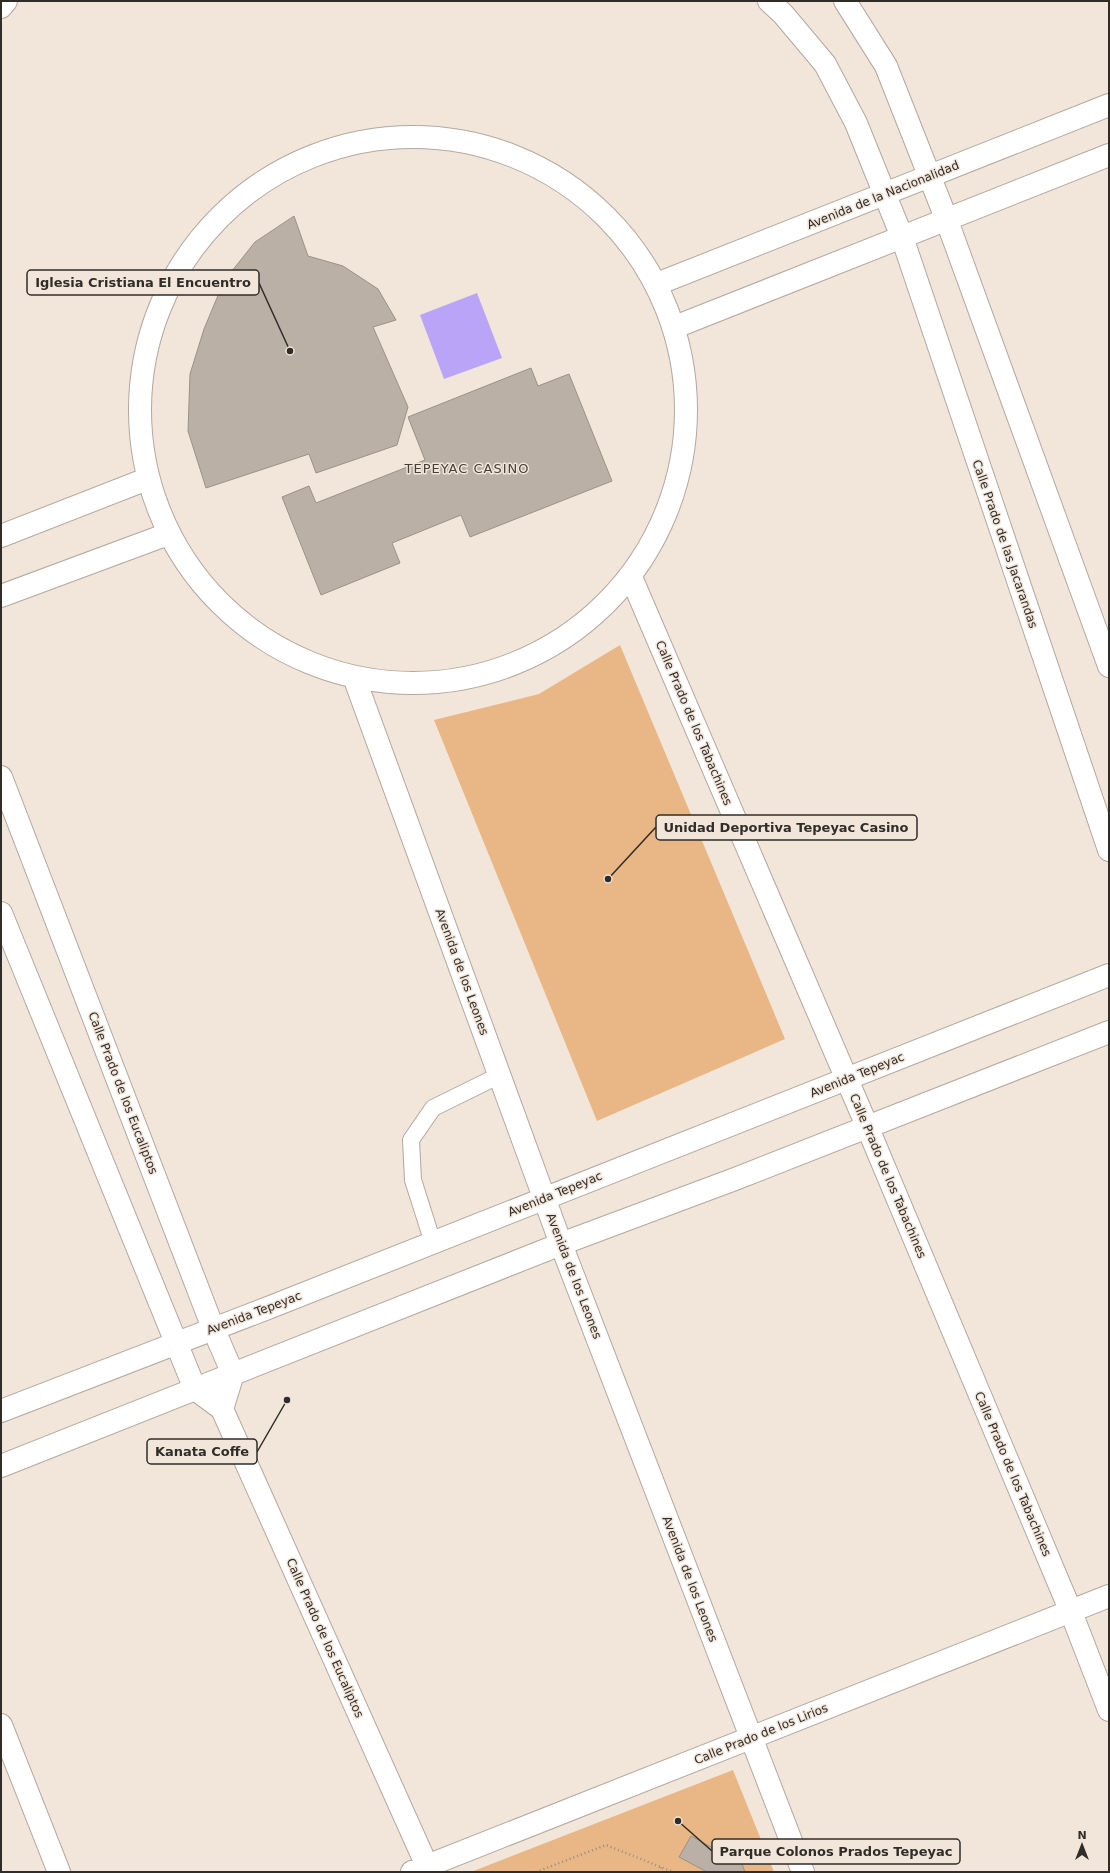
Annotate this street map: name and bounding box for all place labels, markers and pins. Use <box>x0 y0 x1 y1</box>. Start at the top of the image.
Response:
callout: Iglesia Cristiana El Encuentro <box>27 270 259 295</box>
callout: Unidad Deportiva Tepeyac Casino <box>656 815 917 840</box>
callout: Kanata Coffe <box>147 1439 257 1464</box>
callout: Parque Colonos Prados Tepeyac <box>712 1839 960 1864</box>

